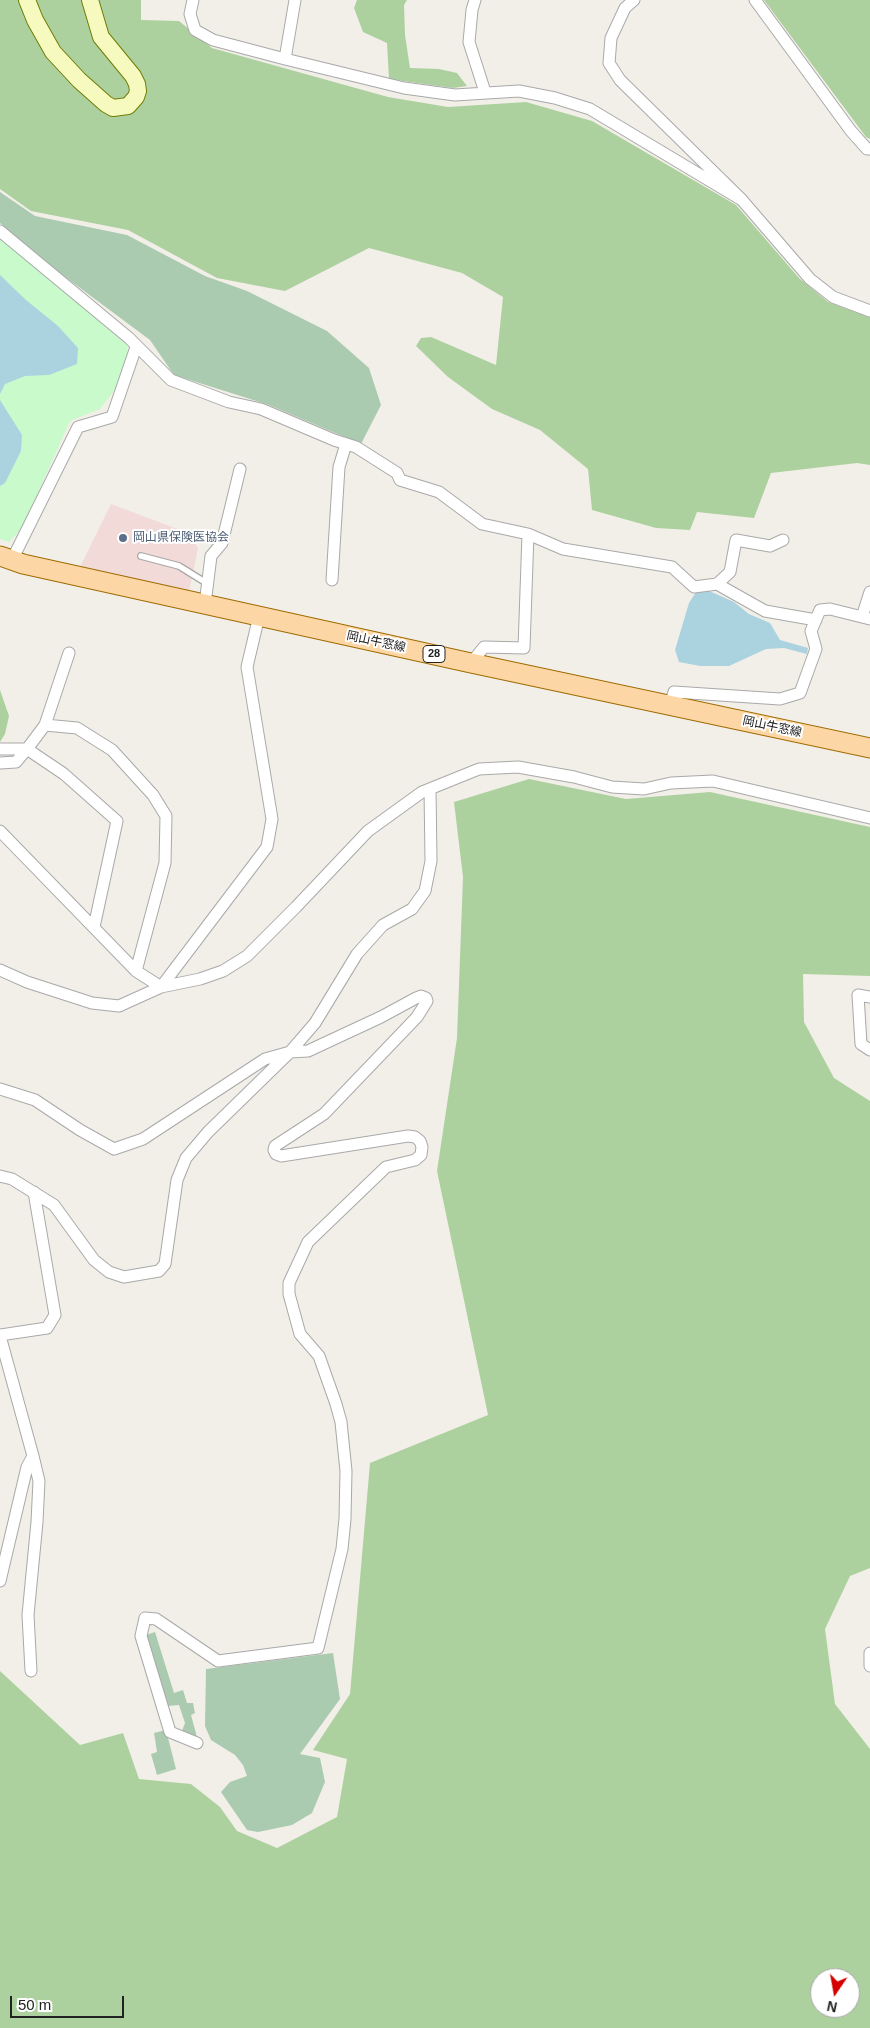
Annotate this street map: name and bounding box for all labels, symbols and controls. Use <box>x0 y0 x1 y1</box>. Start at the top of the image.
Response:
place label: 岡山県保険医協会 <box>133 531 229 545</box>
marker: 岡山県保険医協会 <box>117 532 129 544</box>
street label: 岡山牛窓線 <box>345 629 407 655</box>
road number: 28 <box>423 646 445 662</box>
street label: 岡山牛窓線 <box>741 714 803 740</box>
north arrow <box>810 1968 860 2018</box>
scale bar <box>12 1986 126 2018</box>
text: 50 m <box>18 1996 51 2013</box>
text: N <box>825 1998 839 2016</box>

